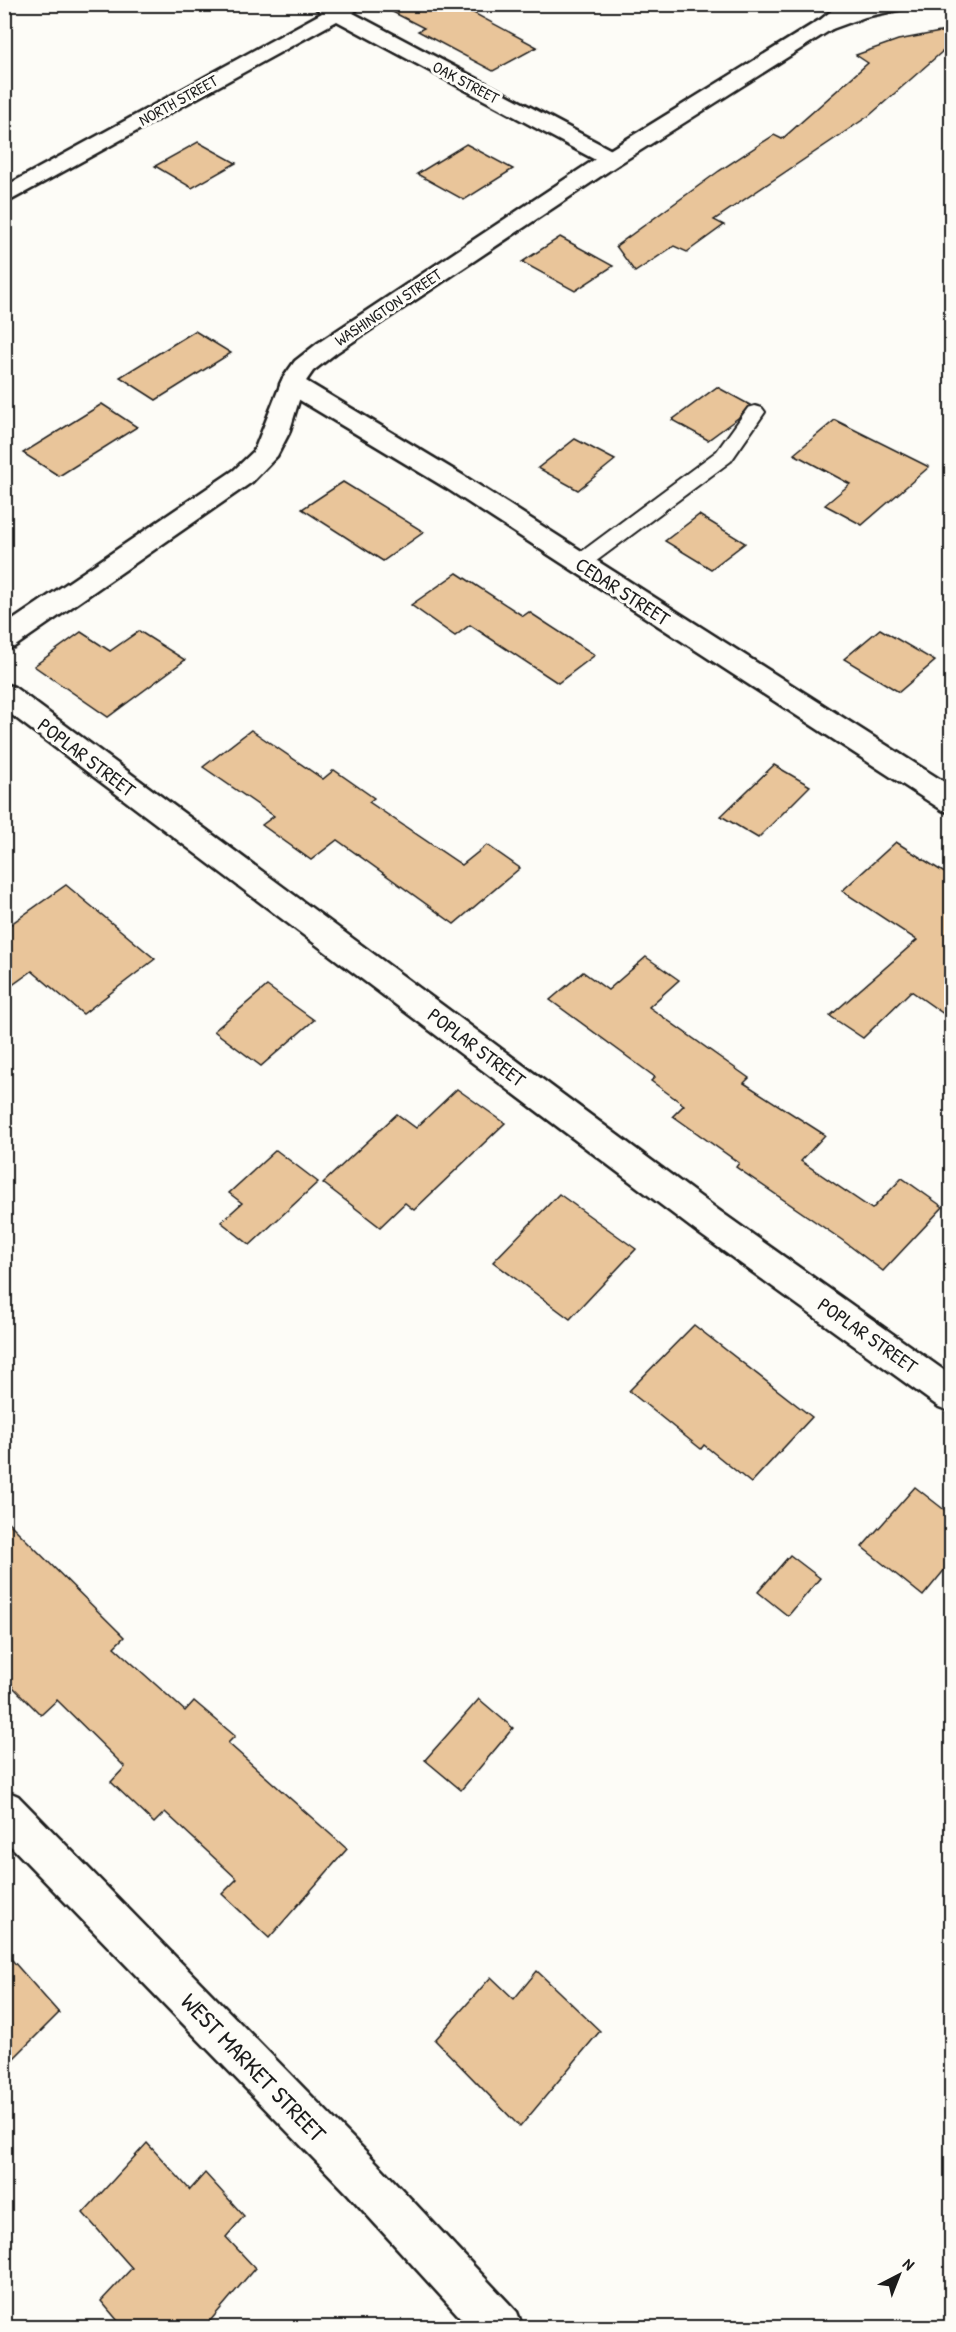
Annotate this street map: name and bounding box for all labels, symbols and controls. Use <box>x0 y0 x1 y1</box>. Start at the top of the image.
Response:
street label: OAK STREET <box>429 55 504 109</box>
street label: NORTH STREET <box>135 69 222 131</box>
street label: WASHINGTON STREET <box>330 263 446 351</box>
street label: CEDAR STREET <box>571 550 676 632</box>
street label: POPLAR STREET <box>33 711 142 803</box>
street label: POPLAR STREET <box>423 1001 532 1093</box>
street label: POPLAR STREET <box>813 1291 924 1380</box>
street label: WEST MARKET STREET <box>175 1986 334 2149</box>
north arrow <box>869 2245 929 2305</box>
text: N <box>899 2253 920 2275</box>

